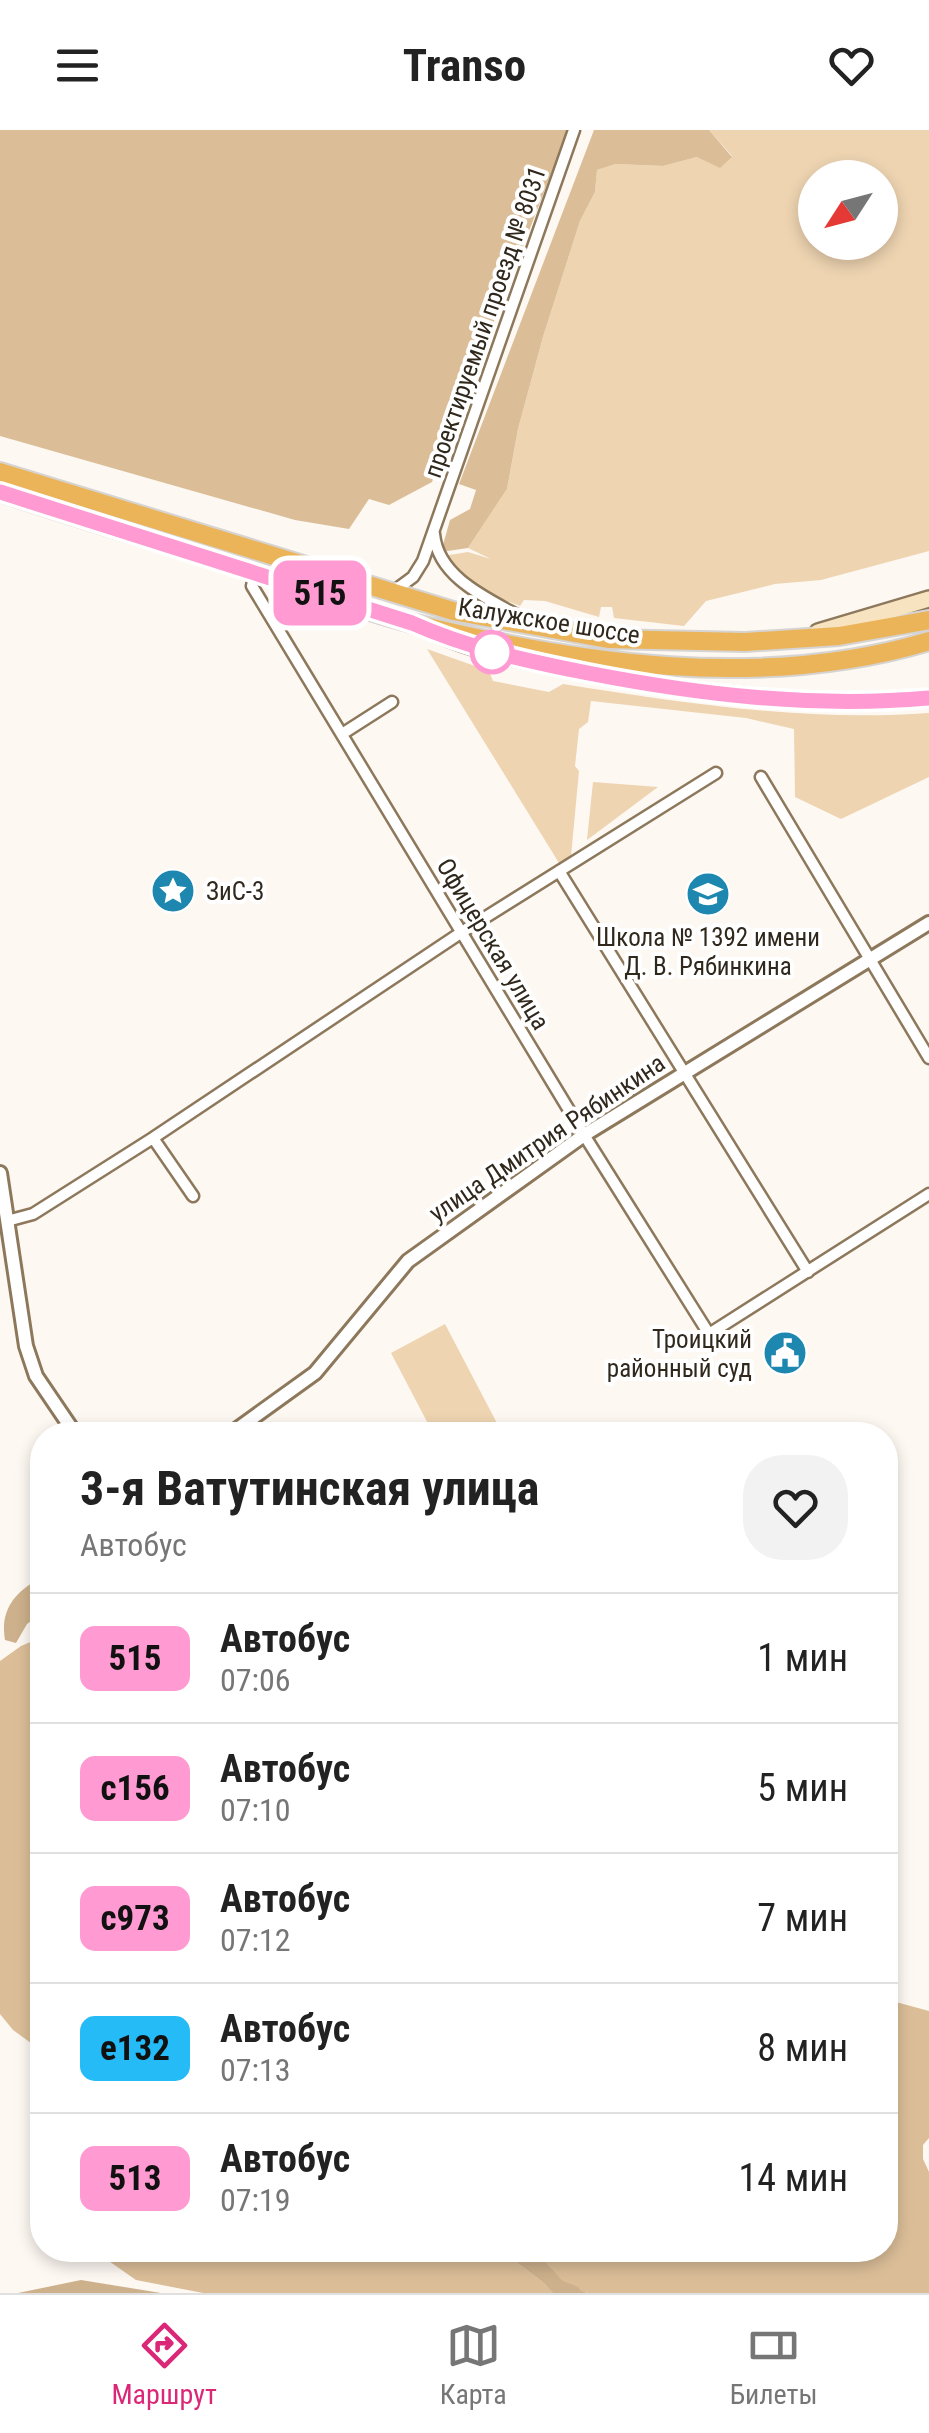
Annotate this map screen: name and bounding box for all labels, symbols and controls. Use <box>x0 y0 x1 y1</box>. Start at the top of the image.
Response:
icon: menu <box>50 38 105 93</box>
icon: heart <box>824 38 879 93</box>
text: Transo <box>403 39 526 92</box>
north arrow <box>798 160 898 260</box>
map controls <box>798 160 898 260</box>
street label: проектируемый проезд № 8031 <box>418 162 552 482</box>
line badge: 515 <box>262 560 378 626</box>
text: 515 <box>293 573 347 614</box>
street label: Калужское шоссе <box>456 592 642 650</box>
unlabelled marker <box>471 631 513 673</box>
street label: Офицерская улица <box>430 853 556 1035</box>
place icon: ЗиС-3 <box>150 868 196 914</box>
school or university icon: Школа № 1392 имени Д. В. Рябинкина <box>685 871 731 917</box>
place label: ЗиС-3 <box>206 877 264 906</box>
place label: Школа № 1392 имени Д. В. Рябинкина <box>596 923 820 981</box>
street label: улица Дмитрия Рябинкина <box>424 1048 670 1228</box>
place label: Троицкий районный суд <box>607 1325 752 1383</box>
public building icon: Троицкий районный суд <box>762 1330 808 1376</box>
button: heart <box>743 1455 848 1560</box>
text: 3-я Ватутинская улица <box>80 1460 539 1517</box>
text: Автобус <box>80 1526 187 1564</box>
text: Автобус <box>220 1617 350 1661</box>
text: 1 мин <box>757 1636 848 1680</box>
text: 515 <box>108 1638 162 1679</box>
text: 07:06 <box>220 1661 291 1699</box>
text: Автобус <box>220 1747 350 1791</box>
text: 5 мин <box>757 1766 848 1810</box>
text: с156 <box>100 1768 170 1809</box>
text: 07:10 <box>220 1791 291 1829</box>
text: Автобус <box>220 1877 350 1921</box>
text: 7 мин <box>757 1896 848 1940</box>
text: с973 <box>100 1898 170 1939</box>
text: 07:12 <box>220 1921 291 1959</box>
text: Автобус <box>220 2007 350 2051</box>
text: 8 мин <box>757 2026 848 2070</box>
text: е132 <box>100 2028 170 2069</box>
text: 07:13 <box>220 2051 291 2089</box>
text: Автобус <box>220 2137 350 2181</box>
text: 14 мин <box>739 2156 848 2200</box>
text: 513 <box>108 2158 162 2199</box>
text: 07:19 <box>220 2181 291 2219</box>
tab: Маршрут <box>111 2318 217 2411</box>
tab: Карта <box>440 2318 507 2411</box>
tab: Билеты <box>730 2318 818 2411</box>

